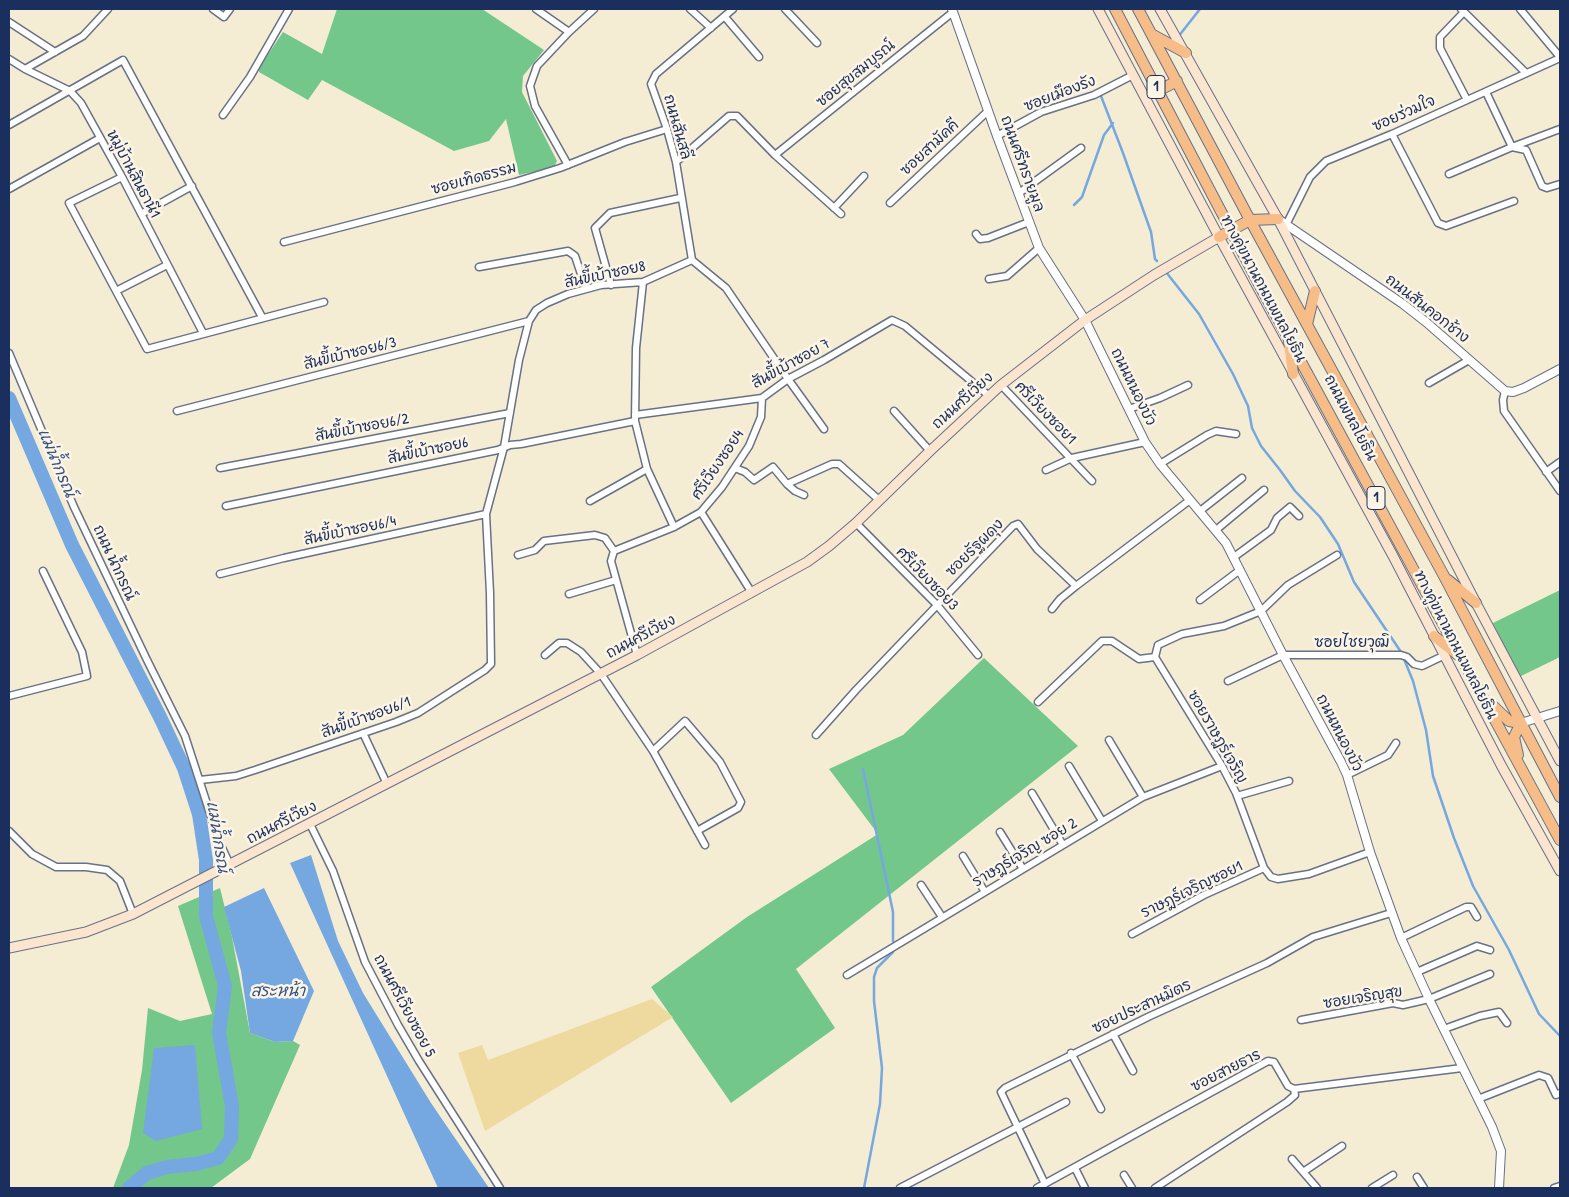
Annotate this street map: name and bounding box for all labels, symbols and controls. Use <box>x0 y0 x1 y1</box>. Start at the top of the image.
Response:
street label: ซอยสุขสมบูรณ์ <box>813 37 899 111</box>
street label: ซอยเมืองรัง <box>1022 72 1098 116</box>
road number: 1 <box>1147 75 1165 98</box>
street label: ซอยร่วมใจ <box>1370 92 1438 136</box>
street label: ถนนสันสลี <box>659 93 695 161</box>
street label: ถนนศรีทรายมูล <box>996 113 1048 215</box>
street label: ซอยสามัคคี <box>897 116 963 180</box>
street label: หมู่บ้านสินธานี1 <box>102 127 164 221</box>
street label: ซอยเทิดธรรม <box>429 159 519 199</box>
street label: ทางคู่ขนานถนนพหลโยธิน <box>1216 212 1310 366</box>
street label: สันขี้เบ้าซอย8 <box>563 258 647 292</box>
street label: ถนนสันคอกช้าง <box>1381 271 1473 347</box>
street label: สันขี้เบ้าซอย6/3 <box>302 334 398 374</box>
street label: สันขี้เบ้าซอย 7 <box>749 335 833 393</box>
street label: ถนนหนองบัว <box>1106 345 1160 429</box>
street label: ถนนศรีเวียง <box>929 369 997 433</box>
street label: ถนนพหลโยธิน <box>1320 372 1380 464</box>
street label: ศรีเวียงซอย1 <box>1011 378 1079 448</box>
street label: สันขี้เบ้าซอย6/2 <box>314 410 410 446</box>
water label: แม่น้ำกรณ์ <box>33 426 79 500</box>
street label: ศรีเวียงซอย4 <box>688 427 748 503</box>
street label: สันขี้เบ้าซอย6 <box>386 434 470 468</box>
road number: 1 <box>1367 486 1385 509</box>
street label: สันขี้เบ้าซอย6/4 <box>302 512 398 550</box>
street label: ซอยรัฐผดุง <box>942 515 1008 581</box>
street label: ถนน น้ำกรณ์ <box>89 522 139 604</box>
street label: ศรีเวียงซอย3 <box>892 543 962 615</box>
street label: ทางคู่ขนานถนนพหลโยธิน <box>1410 568 1500 722</box>
street label: ถนนศรีเวียง <box>603 611 679 663</box>
street label: ซอยไชยวุฒิ <box>1314 634 1390 652</box>
street label: ซอยราษฎร์เจริญ <box>1183 687 1251 787</box>
street label: ถนนหนองบัว <box>1312 691 1366 775</box>
street label: สันขี้เบ้าซอย6/1 <box>319 694 413 742</box>
street label: ถนนศรีเวียง <box>244 798 320 848</box>
water label: แม่น้ำกรณ์ <box>202 800 232 874</box>
street label: ราษฎร์เจริญ ซอย 2 <box>970 815 1080 891</box>
street label: ราษฎร์เจริญซอย1 <box>1138 858 1246 922</box>
street label: ถนนศรีเวียงซอย 5 <box>369 951 439 1061</box>
street label: ซอยประสานมิตร <box>1090 976 1194 1038</box>
water label: สระหน้า <box>251 982 305 1002</box>
street label: ซอยเจริญสุข <box>1322 983 1404 1013</box>
street label: ซอยสายธาร <box>1188 1046 1264 1096</box>

